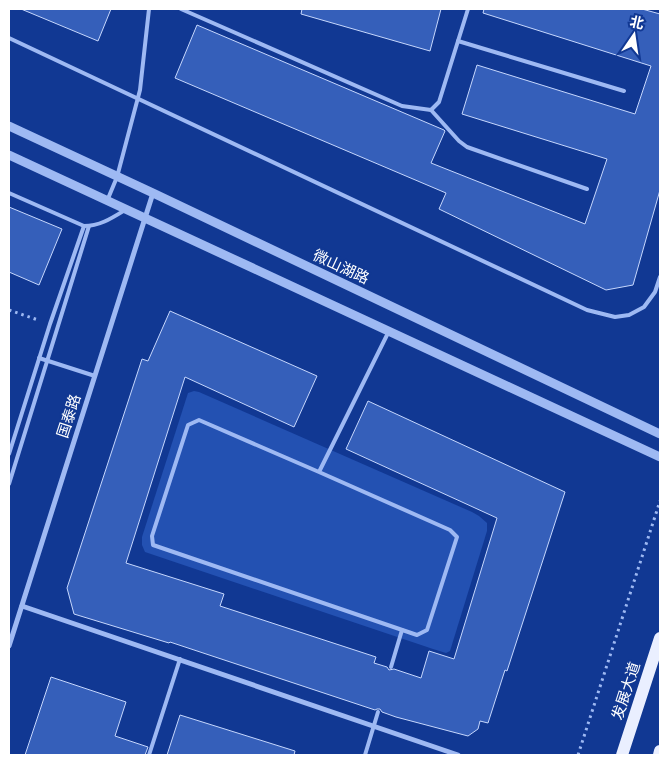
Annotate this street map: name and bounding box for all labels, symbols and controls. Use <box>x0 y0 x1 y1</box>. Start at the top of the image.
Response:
north arrow <box>609 10 659 60</box>
text: 北 <box>628 12 646 33</box>
street label: 微山湖路 <box>310 245 372 288</box>
street label: 国泰路 <box>53 392 85 440</box>
street label: 发展大道 <box>607 659 644 722</box>

